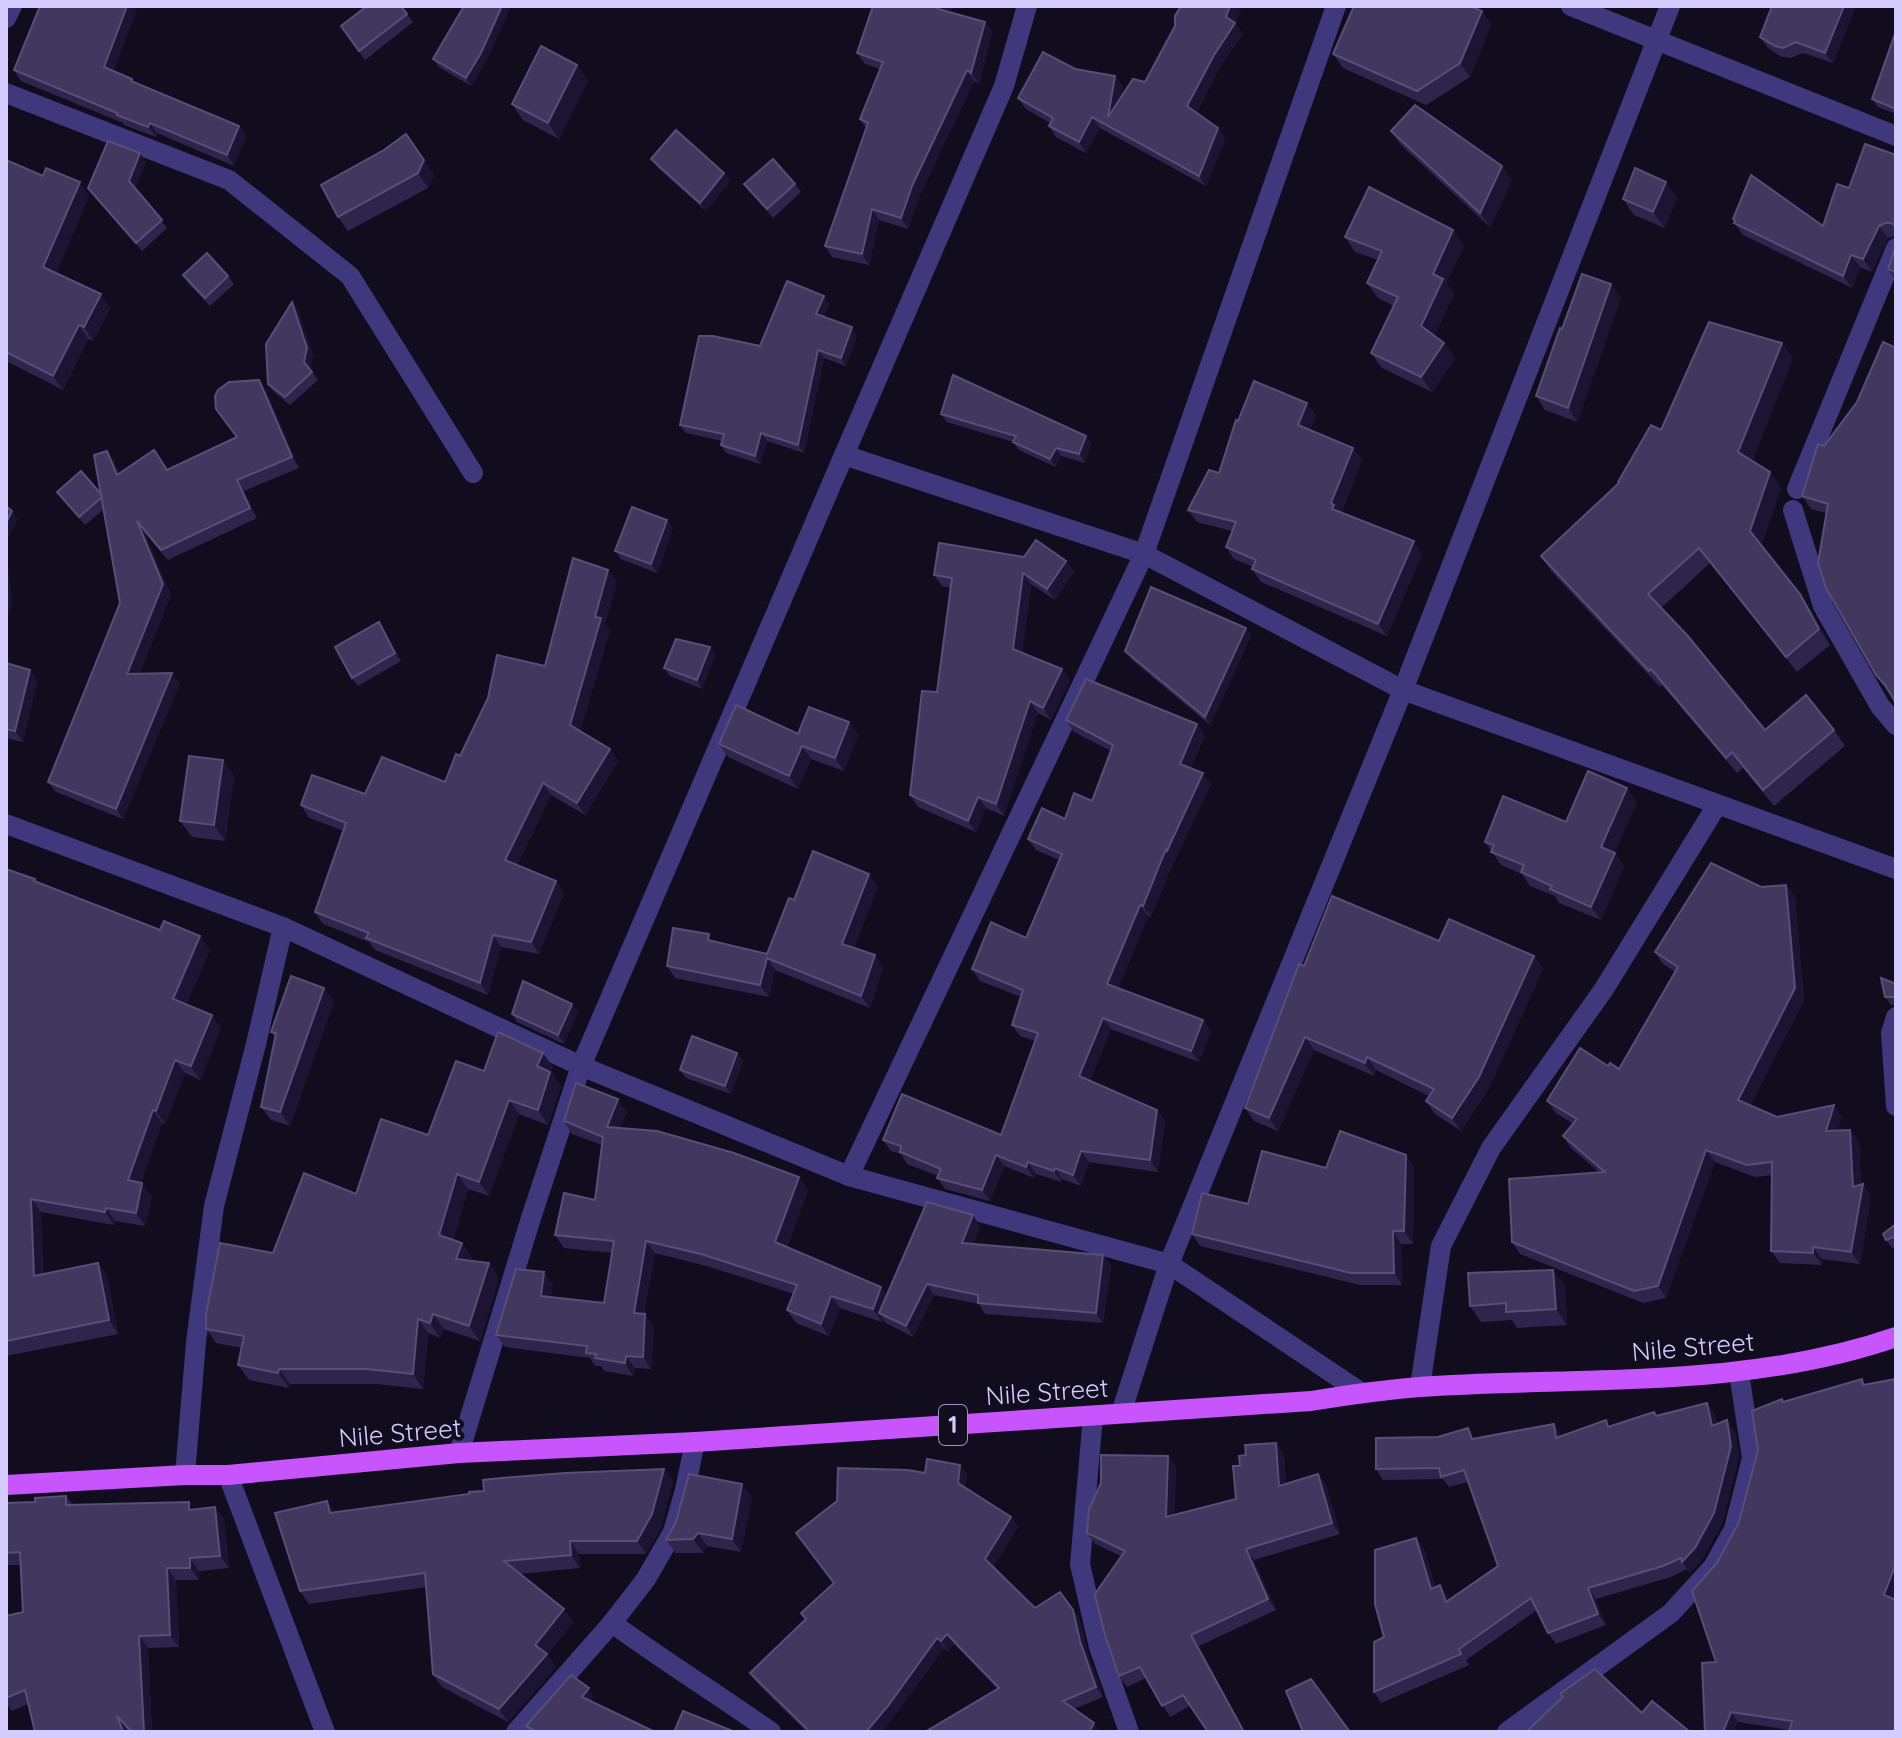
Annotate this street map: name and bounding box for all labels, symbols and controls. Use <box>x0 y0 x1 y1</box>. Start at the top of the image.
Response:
street label: Nile Street <box>1630 1325 1756 1368</box>
street label: Nile Street <box>984 1371 1109 1412</box>
road number: 1 <box>939 1405 967 1445</box>
street label: Nile Street <box>337 1411 463 1454</box>

